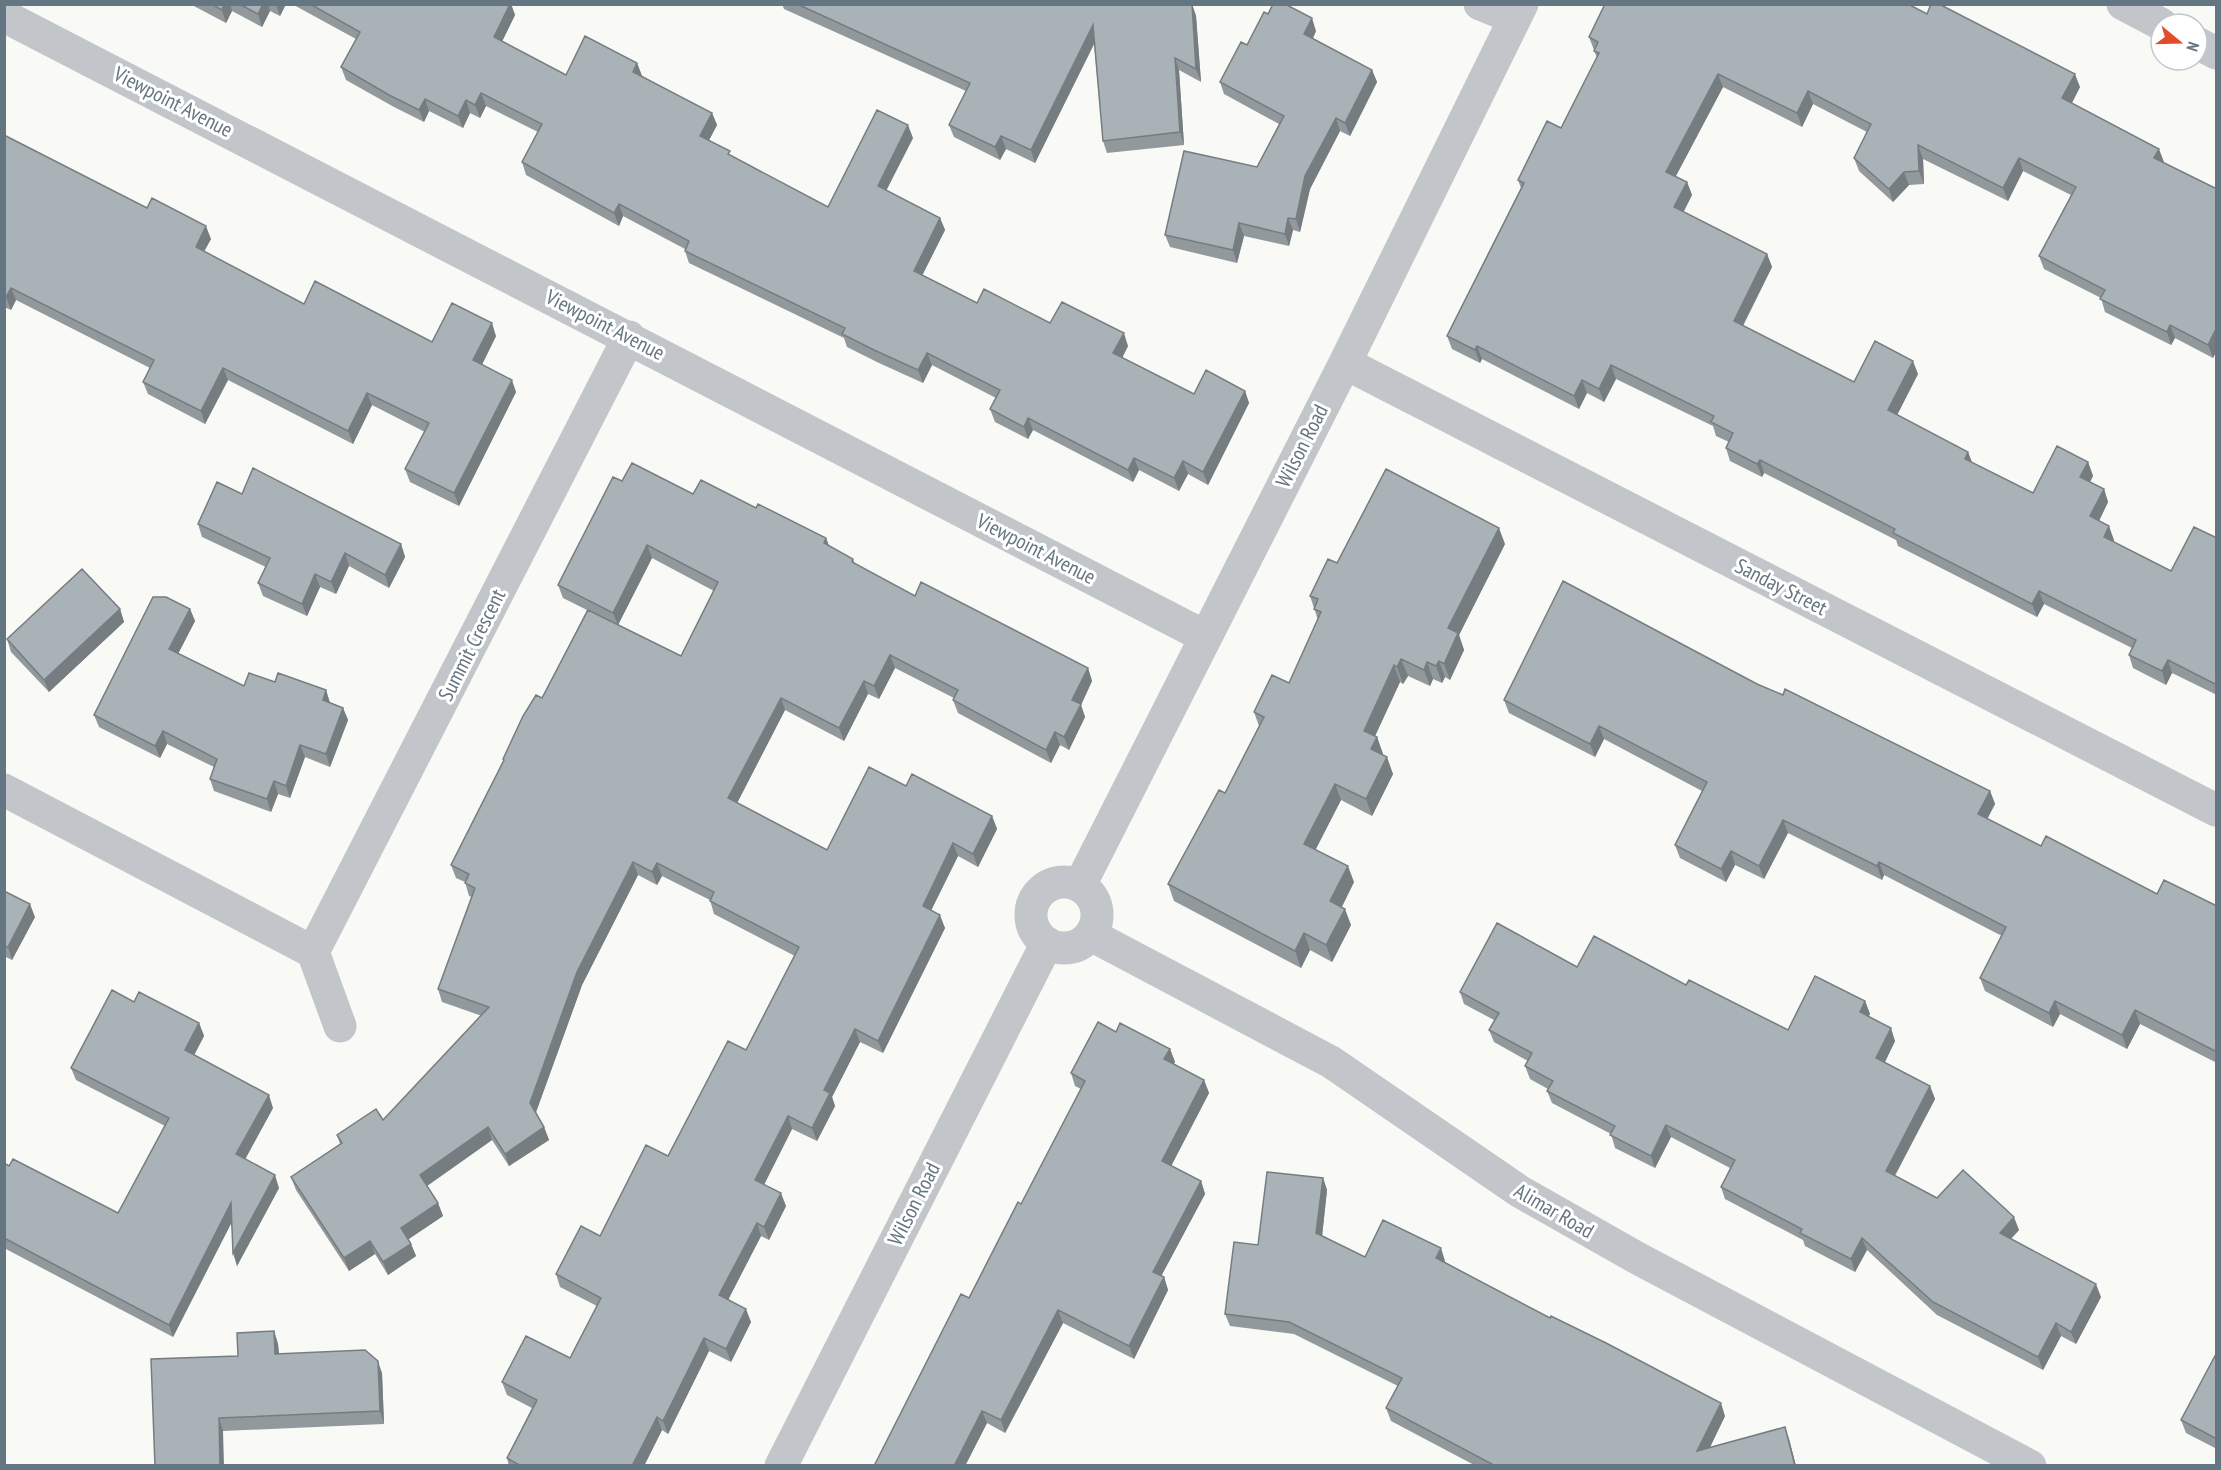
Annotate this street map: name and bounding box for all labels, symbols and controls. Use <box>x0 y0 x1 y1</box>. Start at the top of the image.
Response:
north arrow <box>2149 12 2209 72</box>
text: N <box>2182 40 2204 54</box>
street label: Viewpoint Avenue <box>108 60 237 143</box>
street label: Viewpoint Avenue <box>540 283 669 366</box>
street label: Wilson Road <box>1269 400 1334 492</box>
street label: Viewpoint Avenue <box>971 507 1100 590</box>
street label: Sanday Street <box>1731 552 1832 621</box>
street label: Summit Crescent <box>432 584 511 705</box>
street label: Wilson Road <box>881 1158 946 1250</box>
street label: Alimar Road <box>1510 1177 1599 1244</box>

